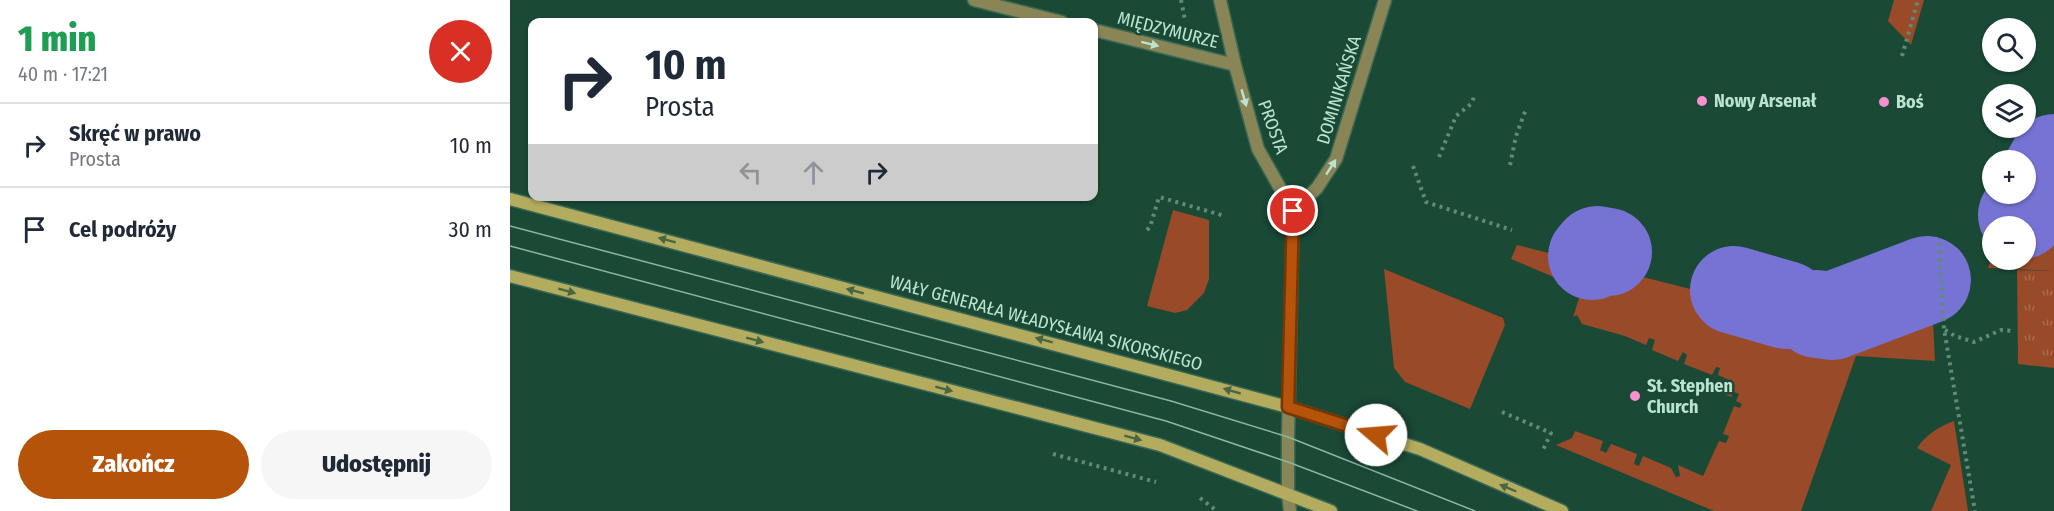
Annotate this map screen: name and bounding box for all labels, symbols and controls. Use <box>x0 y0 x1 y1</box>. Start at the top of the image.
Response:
street label: MIĘDZYMURZE <box>1115 7 1221 53</box>
text: 1 min <box>18 17 96 61</box>
map controls <box>1982 18 2036 270</box>
button: search <box>1982 18 2036 72</box>
button: close <box>429 20 492 83</box>
street label: DOMINIKAŃSKA <box>1311 32 1366 147</box>
one-way arrow <box>1141 39 1160 49</box>
text: 10 m <box>645 40 726 90</box>
icon: right <box>546 42 624 120</box>
text: 40 m · 17:21 <box>18 62 108 86</box>
button: layers <box>1982 84 2036 138</box>
one-way arrow <box>1240 89 1249 107</box>
place label: Nowy Arsenał <box>1714 90 1817 112</box>
text: Prosta <box>645 91 715 123</box>
place label: Boś <box>1896 91 1924 113</box>
marker: Nowy Arsenał <box>1695 94 1709 108</box>
marker: Boś <box>1877 95 1891 109</box>
street label: PROSTA <box>1253 97 1293 157</box>
text: Skręć w prawo <box>69 120 201 147</box>
icon: right <box>18 129 51 162</box>
text: 10 m <box>450 132 492 159</box>
text: Prosta <box>69 147 121 171</box>
button: + <box>1982 150 2036 204</box>
icon: left <box>734 156 767 189</box>
icon: ahead <box>797 156 830 189</box>
icon: right <box>860 156 893 189</box>
one-way arrow <box>1325 159 1336 176</box>
pin <box>1267 185 1318 236</box>
icon: arrive <box>1276 194 1309 227</box>
icon: arrive <box>18 213 51 246</box>
text: Cel podróży <box>69 216 176 243</box>
text: 30 m <box>449 216 492 243</box>
button: − <box>1982 216 2036 270</box>
one-way arrow <box>658 235 676 245</box>
street label: WAŁY GENERAŁA WŁADYSŁAWA SIKORSKIEGO <box>887 271 1205 375</box>
one-way arrow <box>846 285 864 295</box>
one-way arrow <box>558 287 576 296</box>
one-way arrow <box>1035 335 1053 345</box>
one-way arrow <box>747 336 765 345</box>
place label: St. Stephen Church <box>1647 375 1733 418</box>
one-way arrow <box>935 385 953 394</box>
one-way arrow <box>1223 386 1241 396</box>
marker: St. Stephen Church <box>1628 389 1642 403</box>
position arrow <box>1344 403 1408 467</box>
button: Zakończ <box>18 430 249 499</box>
button: Udostępnij <box>261 430 492 499</box>
one-way arrow <box>1124 434 1142 443</box>
one-way arrow <box>1499 483 1517 493</box>

